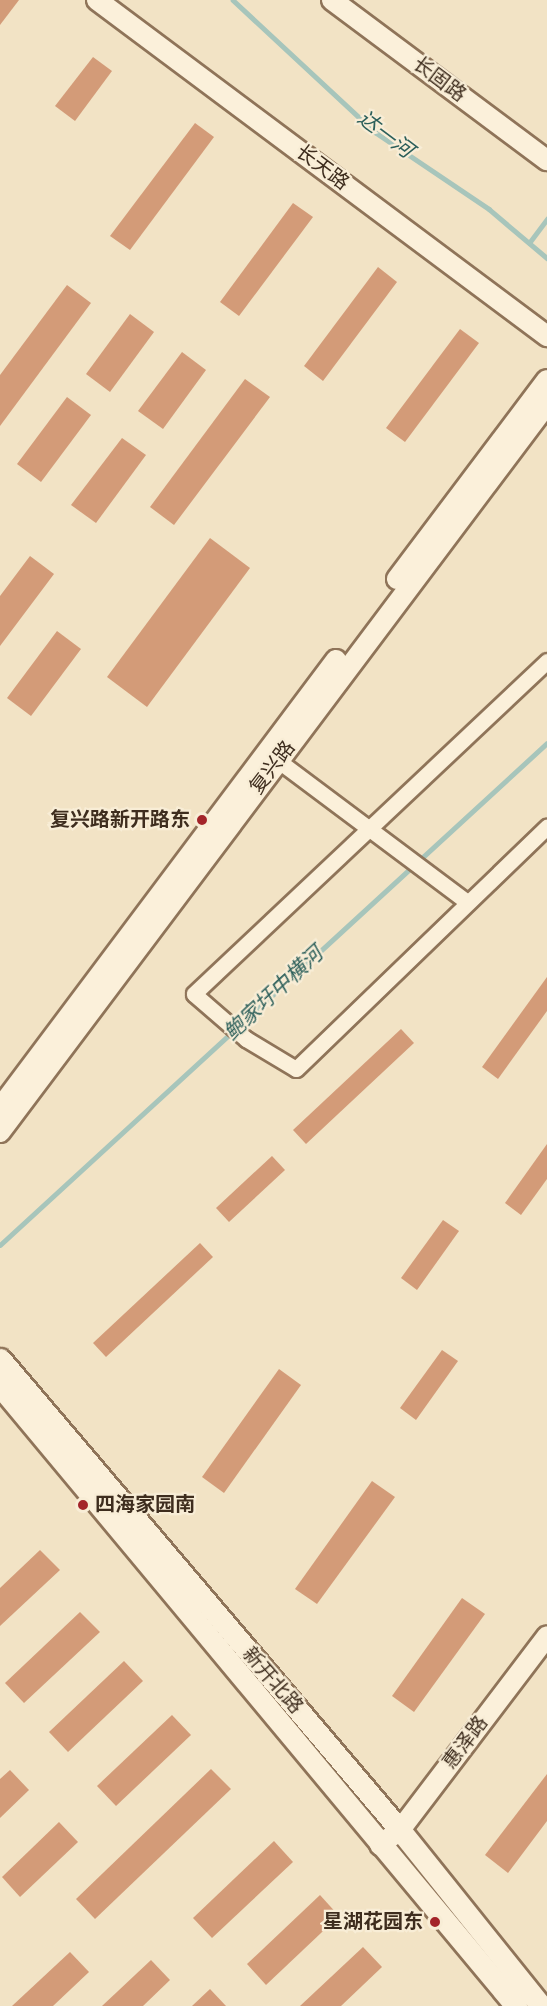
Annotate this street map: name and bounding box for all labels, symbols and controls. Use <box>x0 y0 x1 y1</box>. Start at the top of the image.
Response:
street label: 长固路 <box>408 52 470 108</box>
water label: 达一河 <box>352 106 418 164</box>
street label: 长天路 <box>291 140 353 196</box>
street label: 复兴路 <box>245 737 301 799</box>
place label: 复兴路新开路东 <box>50 808 190 832</box>
marker: 复兴路新开路东 <box>195 813 209 827</box>
water label: 鲍家圩中横河 <box>219 942 329 1046</box>
place label: 四海家园南 <box>95 1493 195 1517</box>
marker: 四海家园南 <box>76 1498 90 1512</box>
street label: 新开北路 <box>237 1643 307 1719</box>
street label: 惠泽路 <box>438 1712 494 1774</box>
place label: 星湖花园东 <box>323 1910 423 1934</box>
marker: 星湖花园东 <box>428 1915 442 1929</box>

